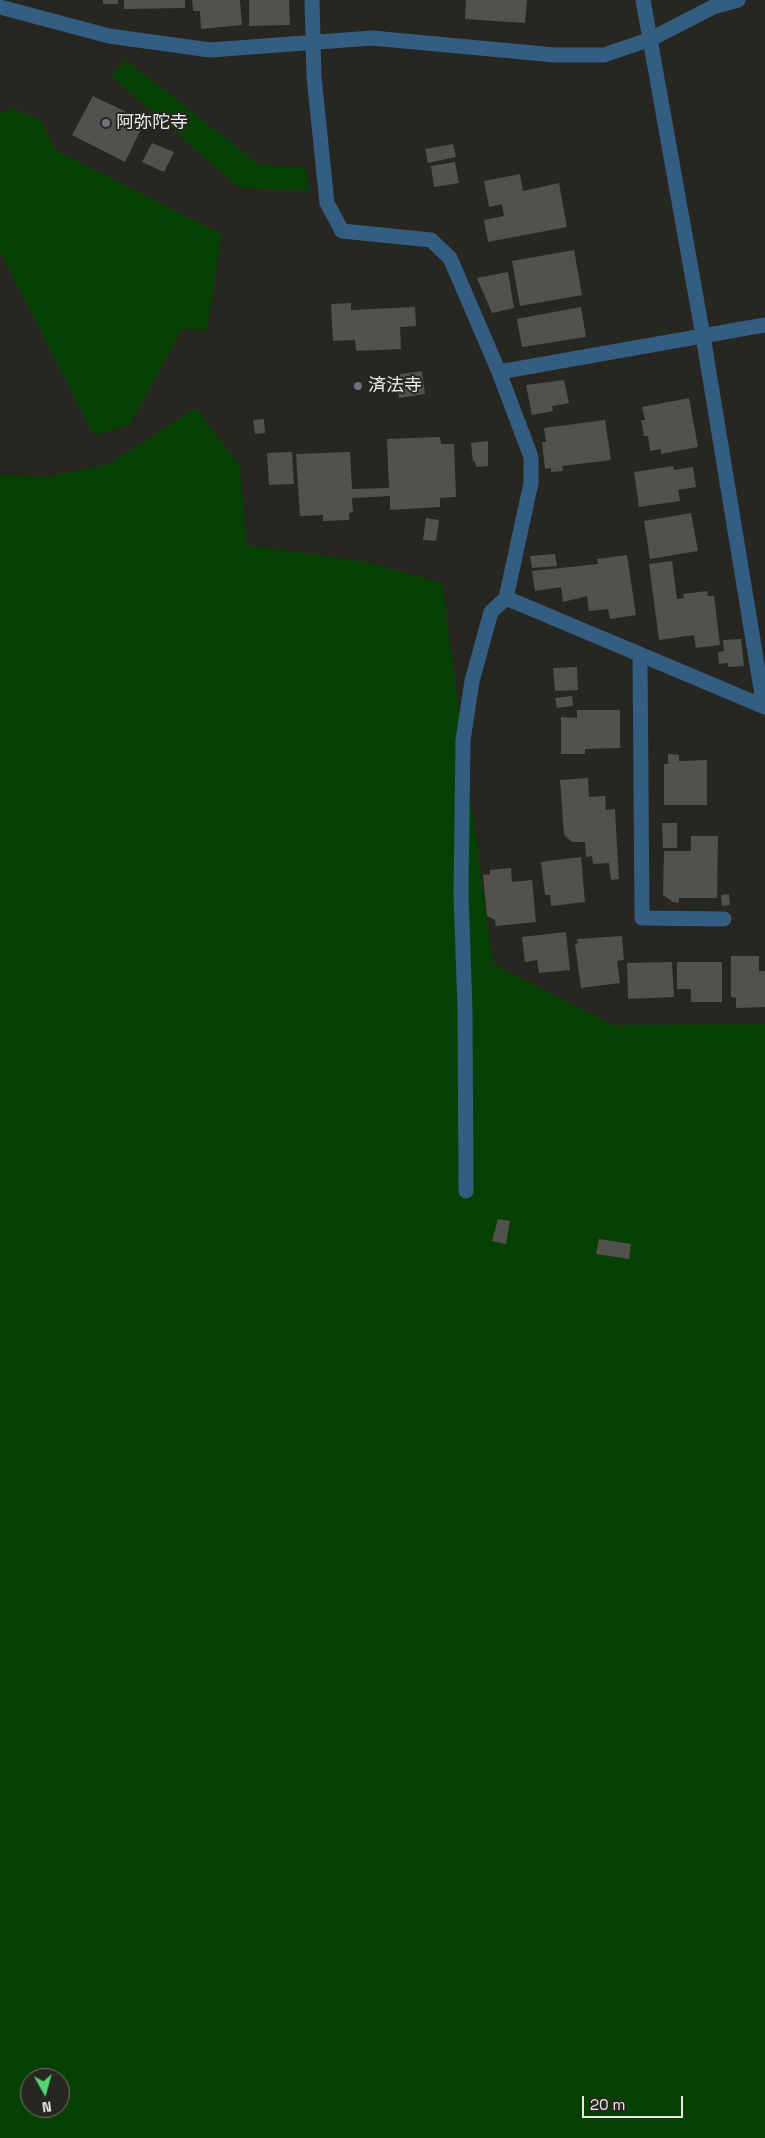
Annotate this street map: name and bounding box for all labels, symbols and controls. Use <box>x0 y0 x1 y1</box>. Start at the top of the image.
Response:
place label: 阿弥陀寺 <box>116 112 188 134</box>
marker: 阿弥陀寺 <box>100 117 112 129</box>
place label: 済法寺 <box>368 375 422 397</box>
marker: 済法寺 <box>352 380 364 392</box>
north arrow <box>20 2068 70 2118</box>
scale bar <box>585 2086 686 2118</box>
text: 20 m <box>590 2095 625 2114</box>
text: N <box>41 2097 52 2116</box>

